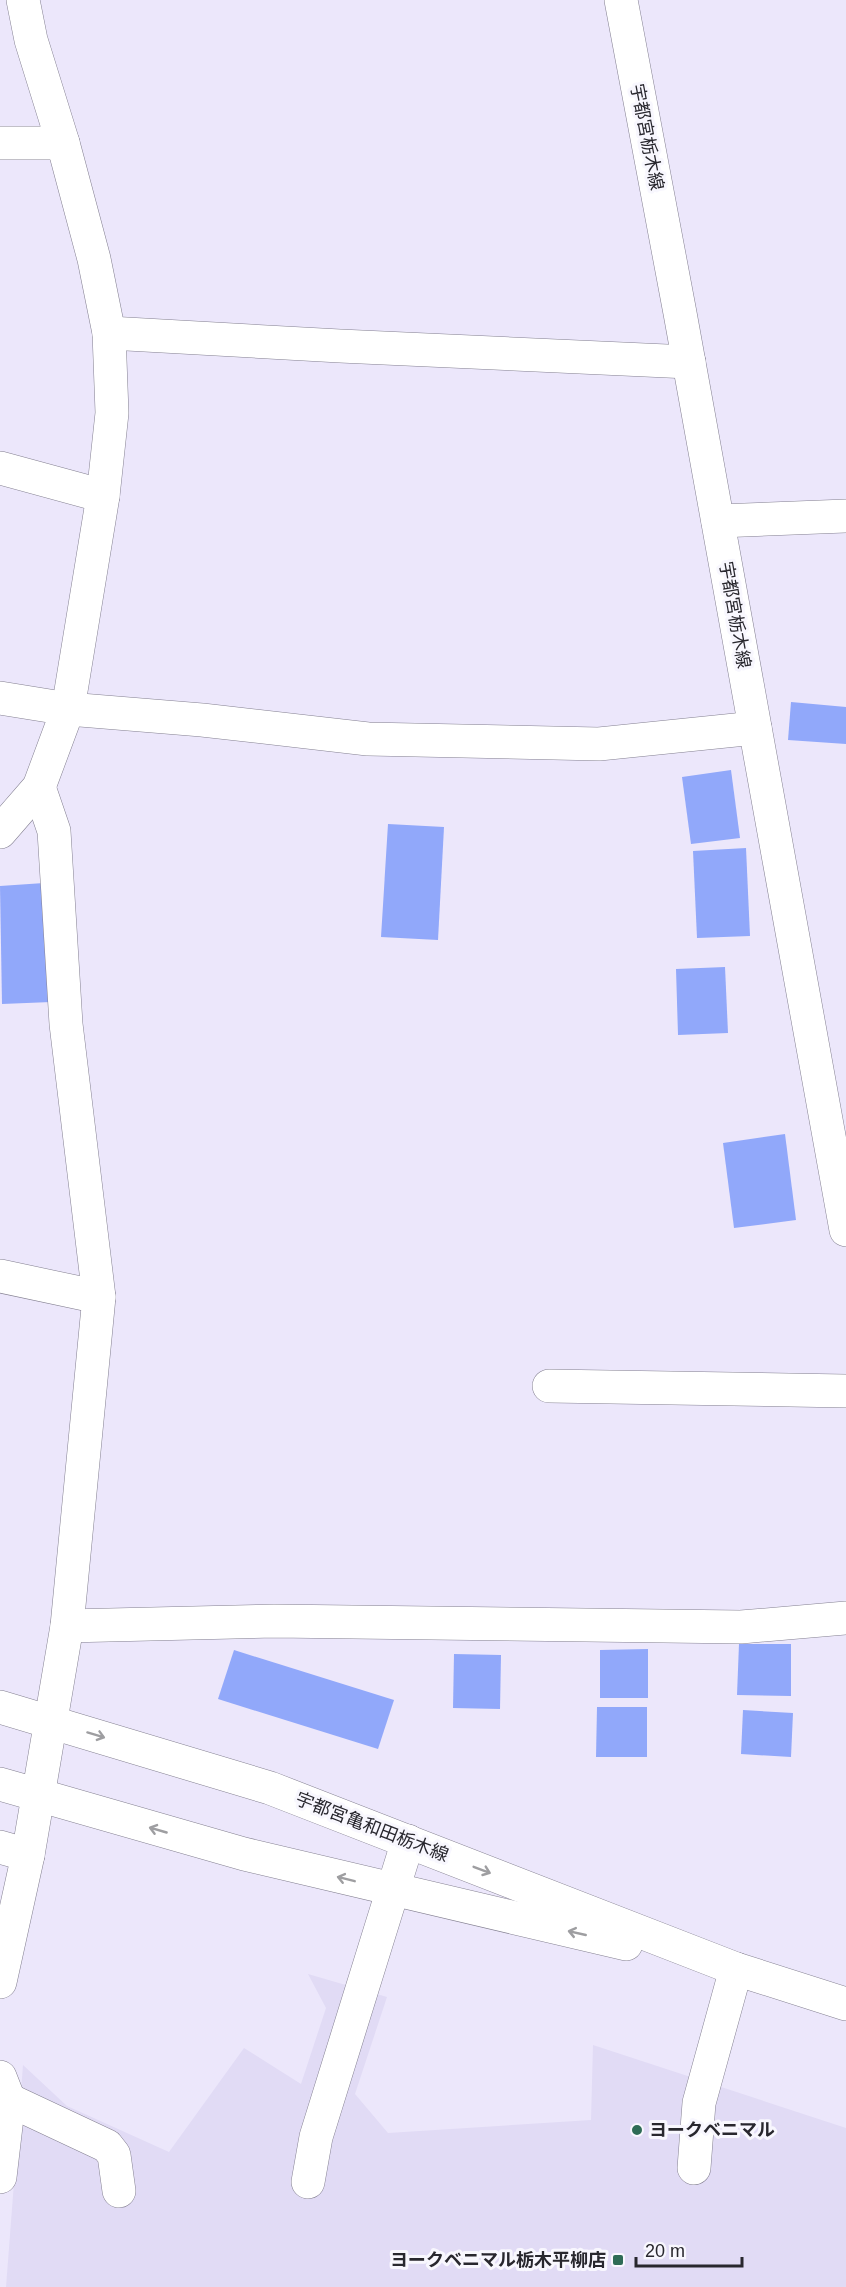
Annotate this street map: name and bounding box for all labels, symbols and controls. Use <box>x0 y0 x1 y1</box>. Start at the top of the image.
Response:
street label: 宇都宮栃木線 <box>627 82 667 192</box>
street label: 宇都宮栃木線 <box>716 560 754 670</box>
one-way arrow <box>86 1730 105 1741</box>
street label: 宇都宮亀和田栃木線 <box>293 1789 451 1865</box>
one-way arrow <box>149 1824 168 1835</box>
one-way arrow <box>472 1865 491 1876</box>
one-way arrow <box>337 1873 356 1885</box>
one-way arrow <box>568 1927 587 1938</box>
place label: ヨークベニマル <box>649 2120 775 2140</box>
marker: ヨークベニマル <box>630 2123 644 2137</box>
scale bar <box>636 2230 742 2268</box>
text: 20 m <box>645 2241 685 2261</box>
place label: ヨークベニマル栃木平柳店 <box>390 2250 606 2270</box>
marker: ヨークベニマル栃木平柳店 <box>611 2253 625 2267</box>

